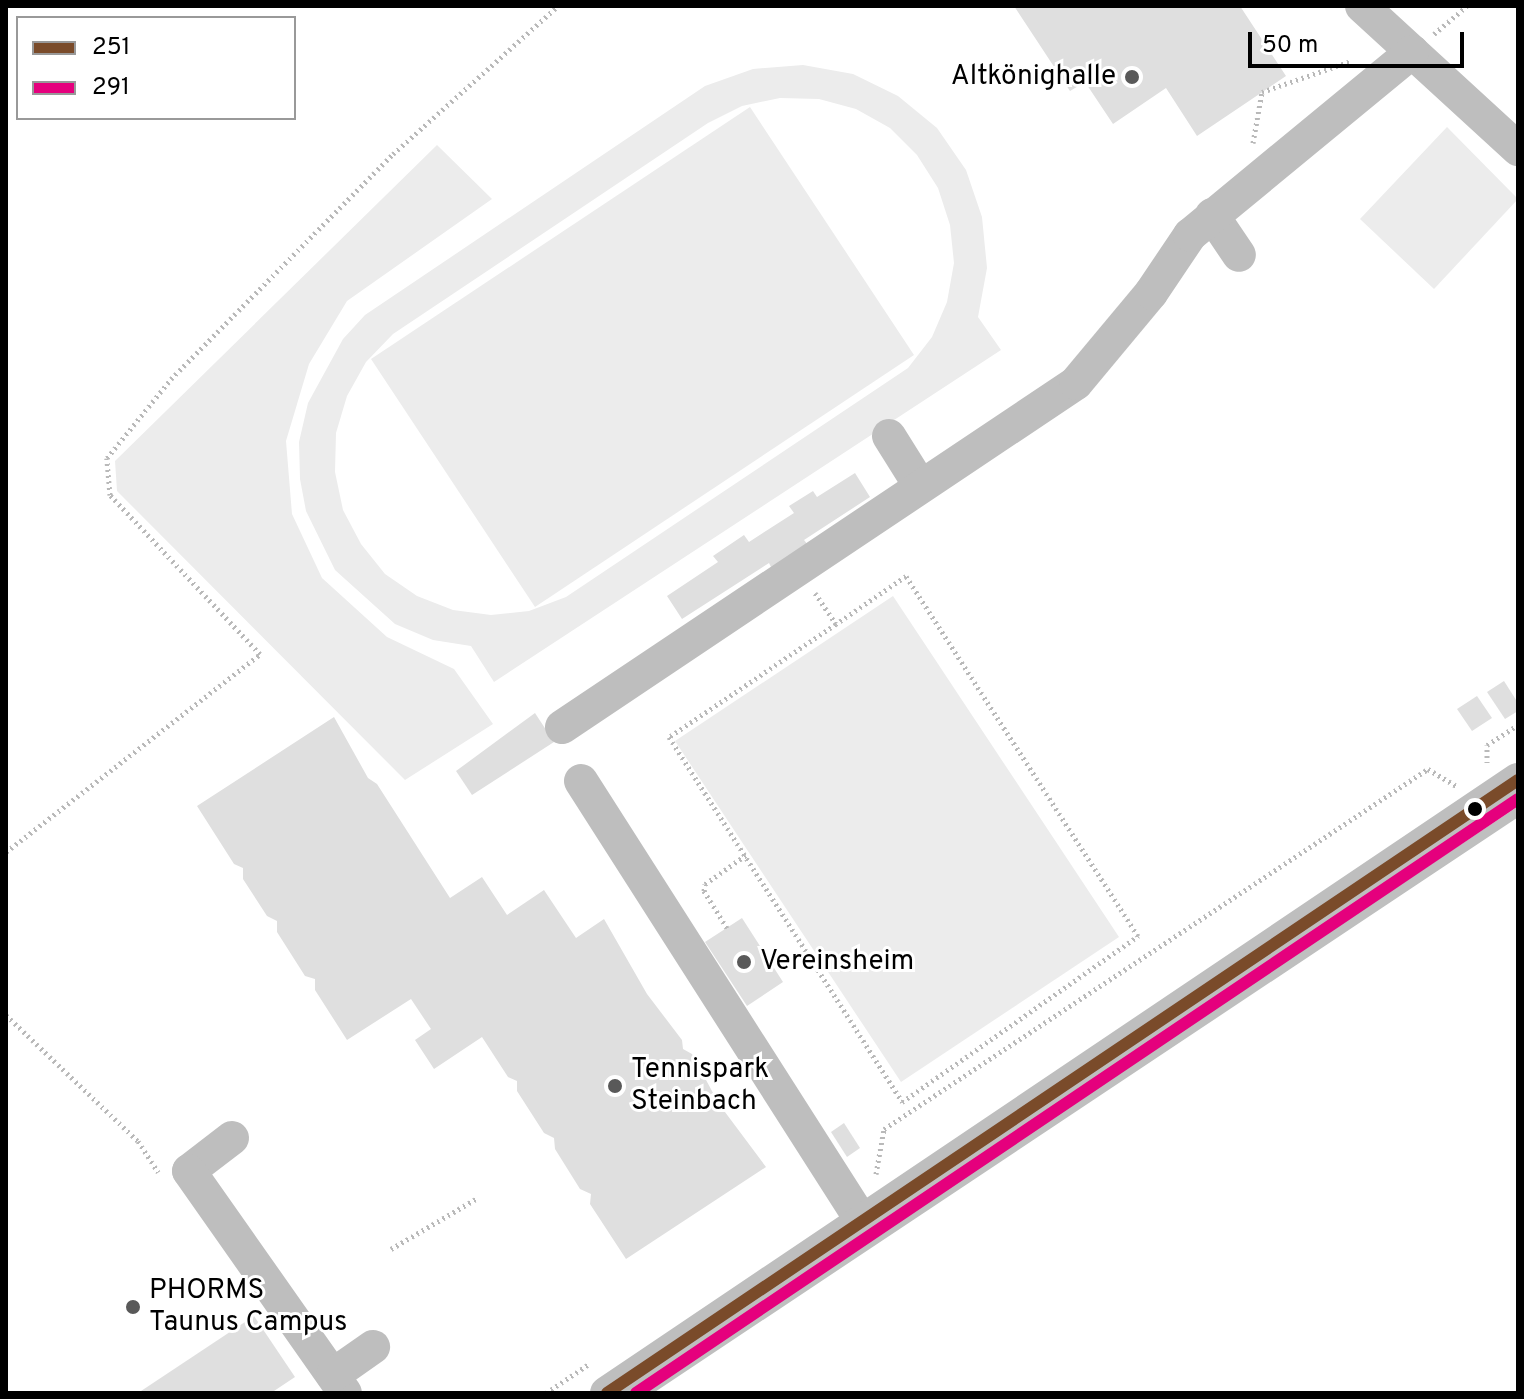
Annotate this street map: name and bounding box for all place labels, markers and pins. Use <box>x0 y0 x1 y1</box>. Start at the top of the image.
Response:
place label: Altkönighalle <box>951 60 1116 94</box>
marker: Altkönighalle <box>1123 68 1141 86</box>
unlabelled marker <box>1467 801 1483 817</box>
place label: Vereinsheim <box>760 945 914 979</box>
marker: Vereinsheim <box>735 953 753 971</box>
place label: Tennispark Steinbach <box>631 1053 769 1119</box>
marker: Tennispark Steinbach <box>606 1077 624 1095</box>
place label: PHORMS Taunus Campus <box>149 1274 347 1340</box>
marker: PHORMS Taunus Campus <box>124 1298 142 1316</box>

